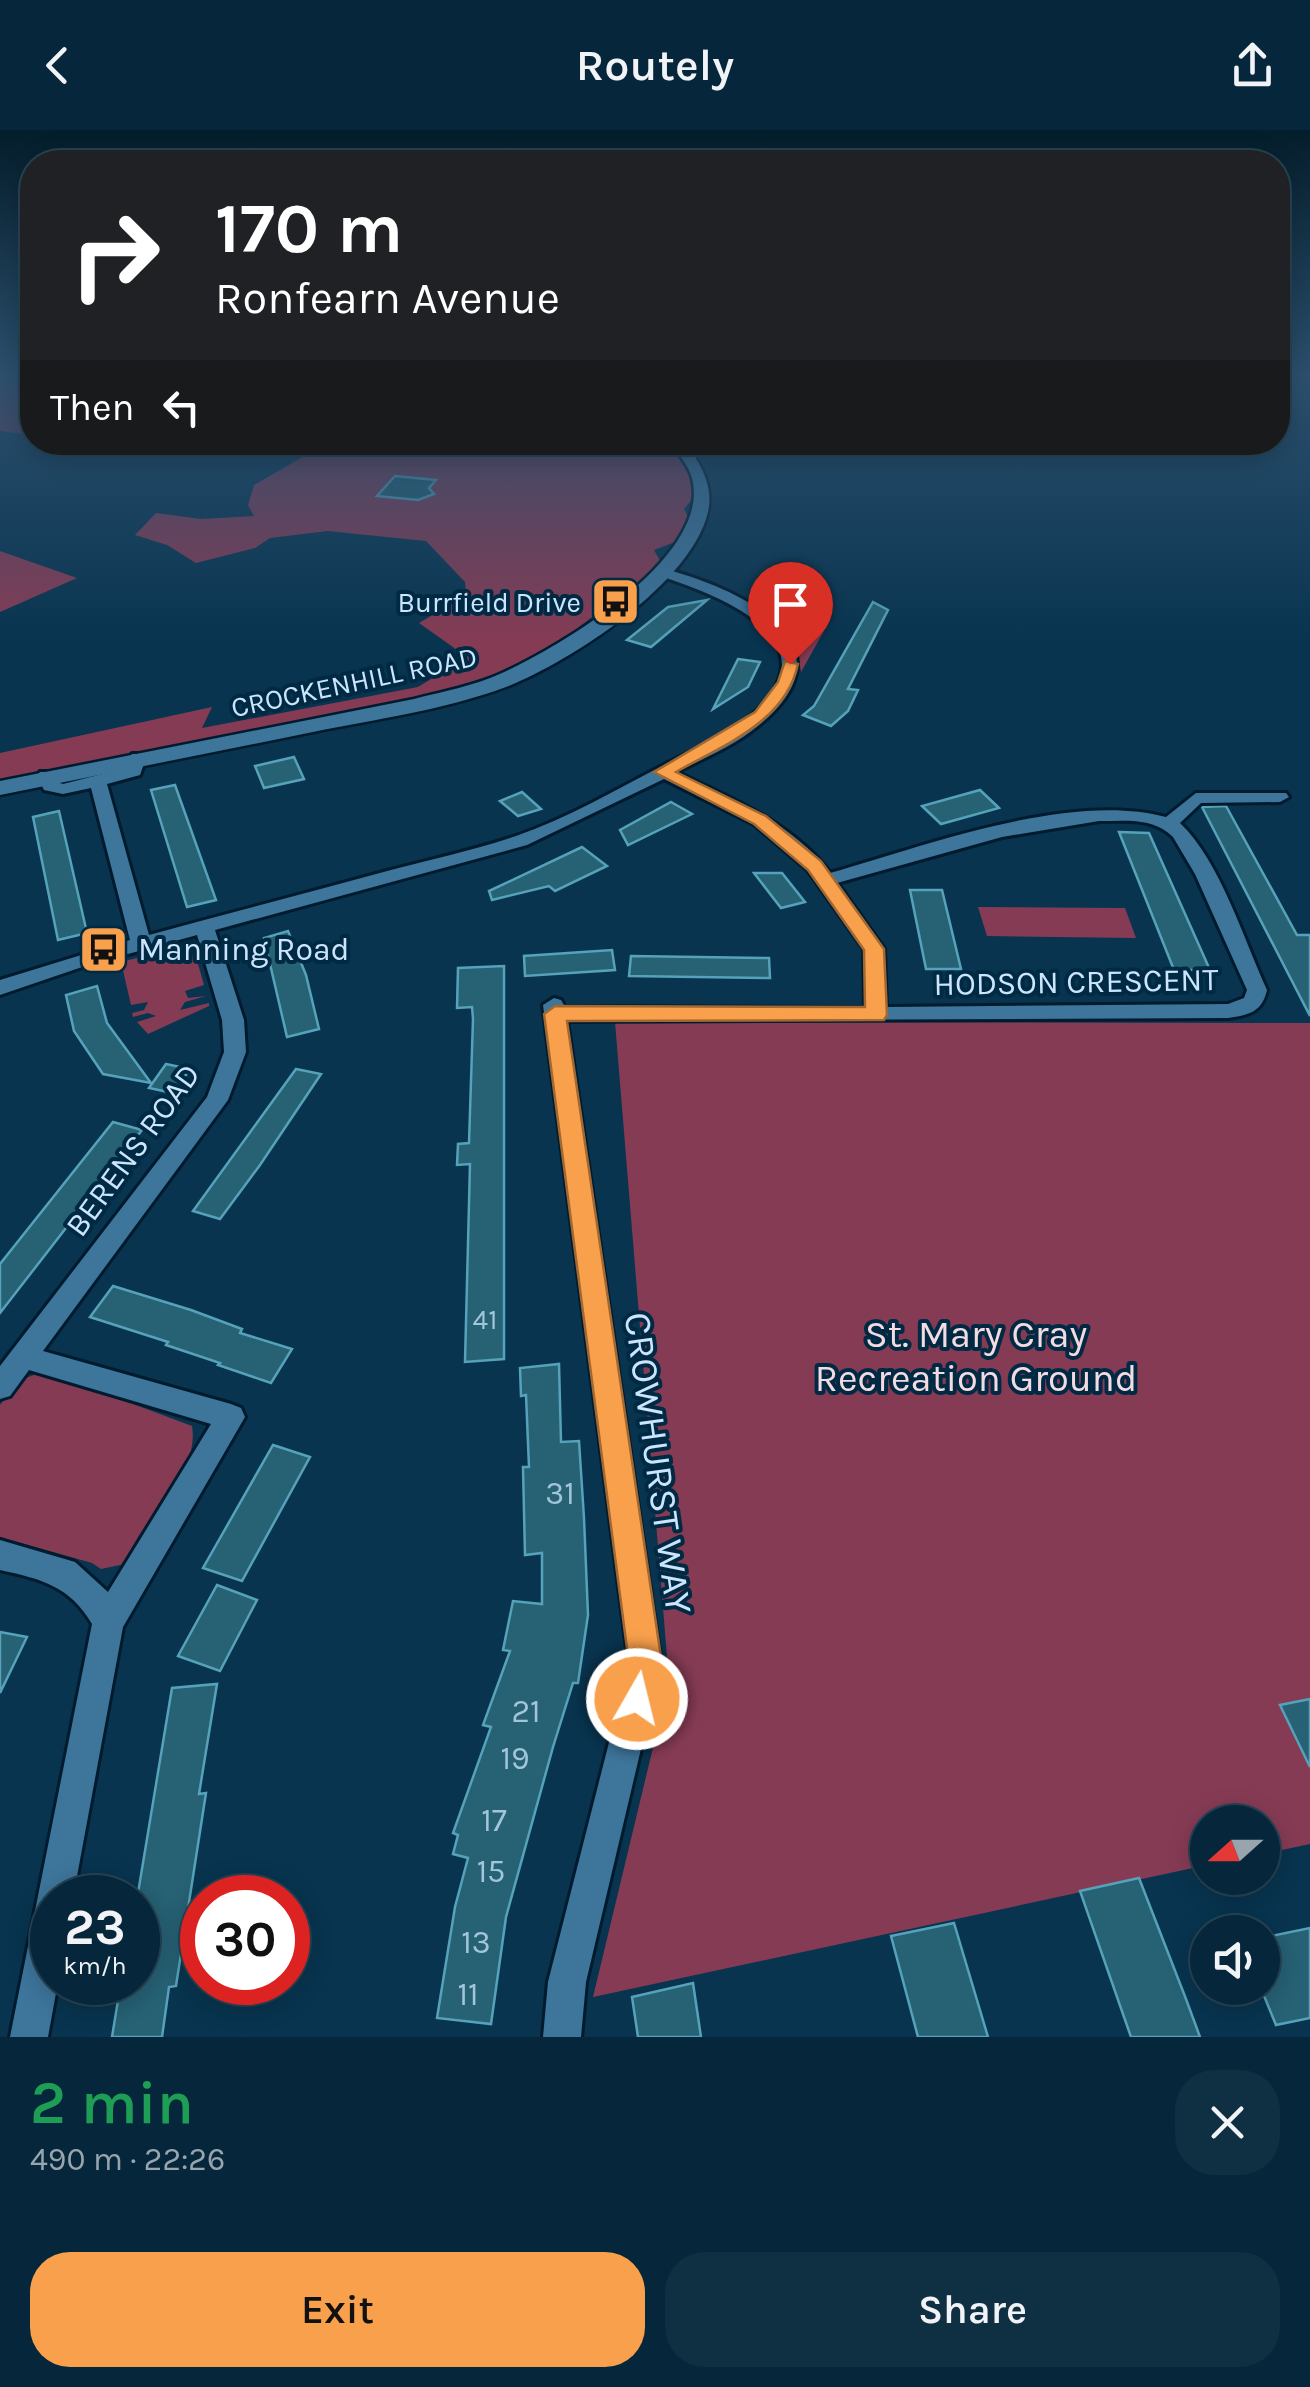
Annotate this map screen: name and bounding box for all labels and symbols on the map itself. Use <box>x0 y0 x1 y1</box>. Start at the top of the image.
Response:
pin <box>748 562 833 665</box>
bus stop icon: Burrfield Drive <box>590 576 642 628</box>
place label: Burrfield Drive <box>398 586 581 619</box>
street label: CROCKENHILL ROAD <box>228 640 480 724</box>
bus stop icon: Manning Road <box>77 923 129 975</box>
place label: Manning Road <box>138 931 350 968</box>
street label: HODSON CRESCENT <box>933 961 1219 1003</box>
street label: BERENS ROAD <box>58 1057 208 1243</box>
house number: 41 <box>473 1303 497 1336</box>
street label: CROWHURST WAY <box>615 1309 701 1617</box>
park label: St. Mary Cray Recreation Ground <box>815 1312 1137 1401</box>
house number: 31 <box>545 1475 575 1512</box>
position arrow <box>585 1647 689 1751</box>
house number: 21 <box>511 1693 541 1730</box>
house number: 19 <box>500 1740 530 1777</box>
house number: 17 <box>481 1802 507 1839</box>
north arrow <box>1190 1805 1280 1895</box>
house number: 15 <box>477 1853 505 1890</box>
speed limit sign: 30 <box>180 1875 310 2005</box>
house number: 13 <box>461 1924 491 1961</box>
house number: 11 <box>457 1976 479 2013</box>

